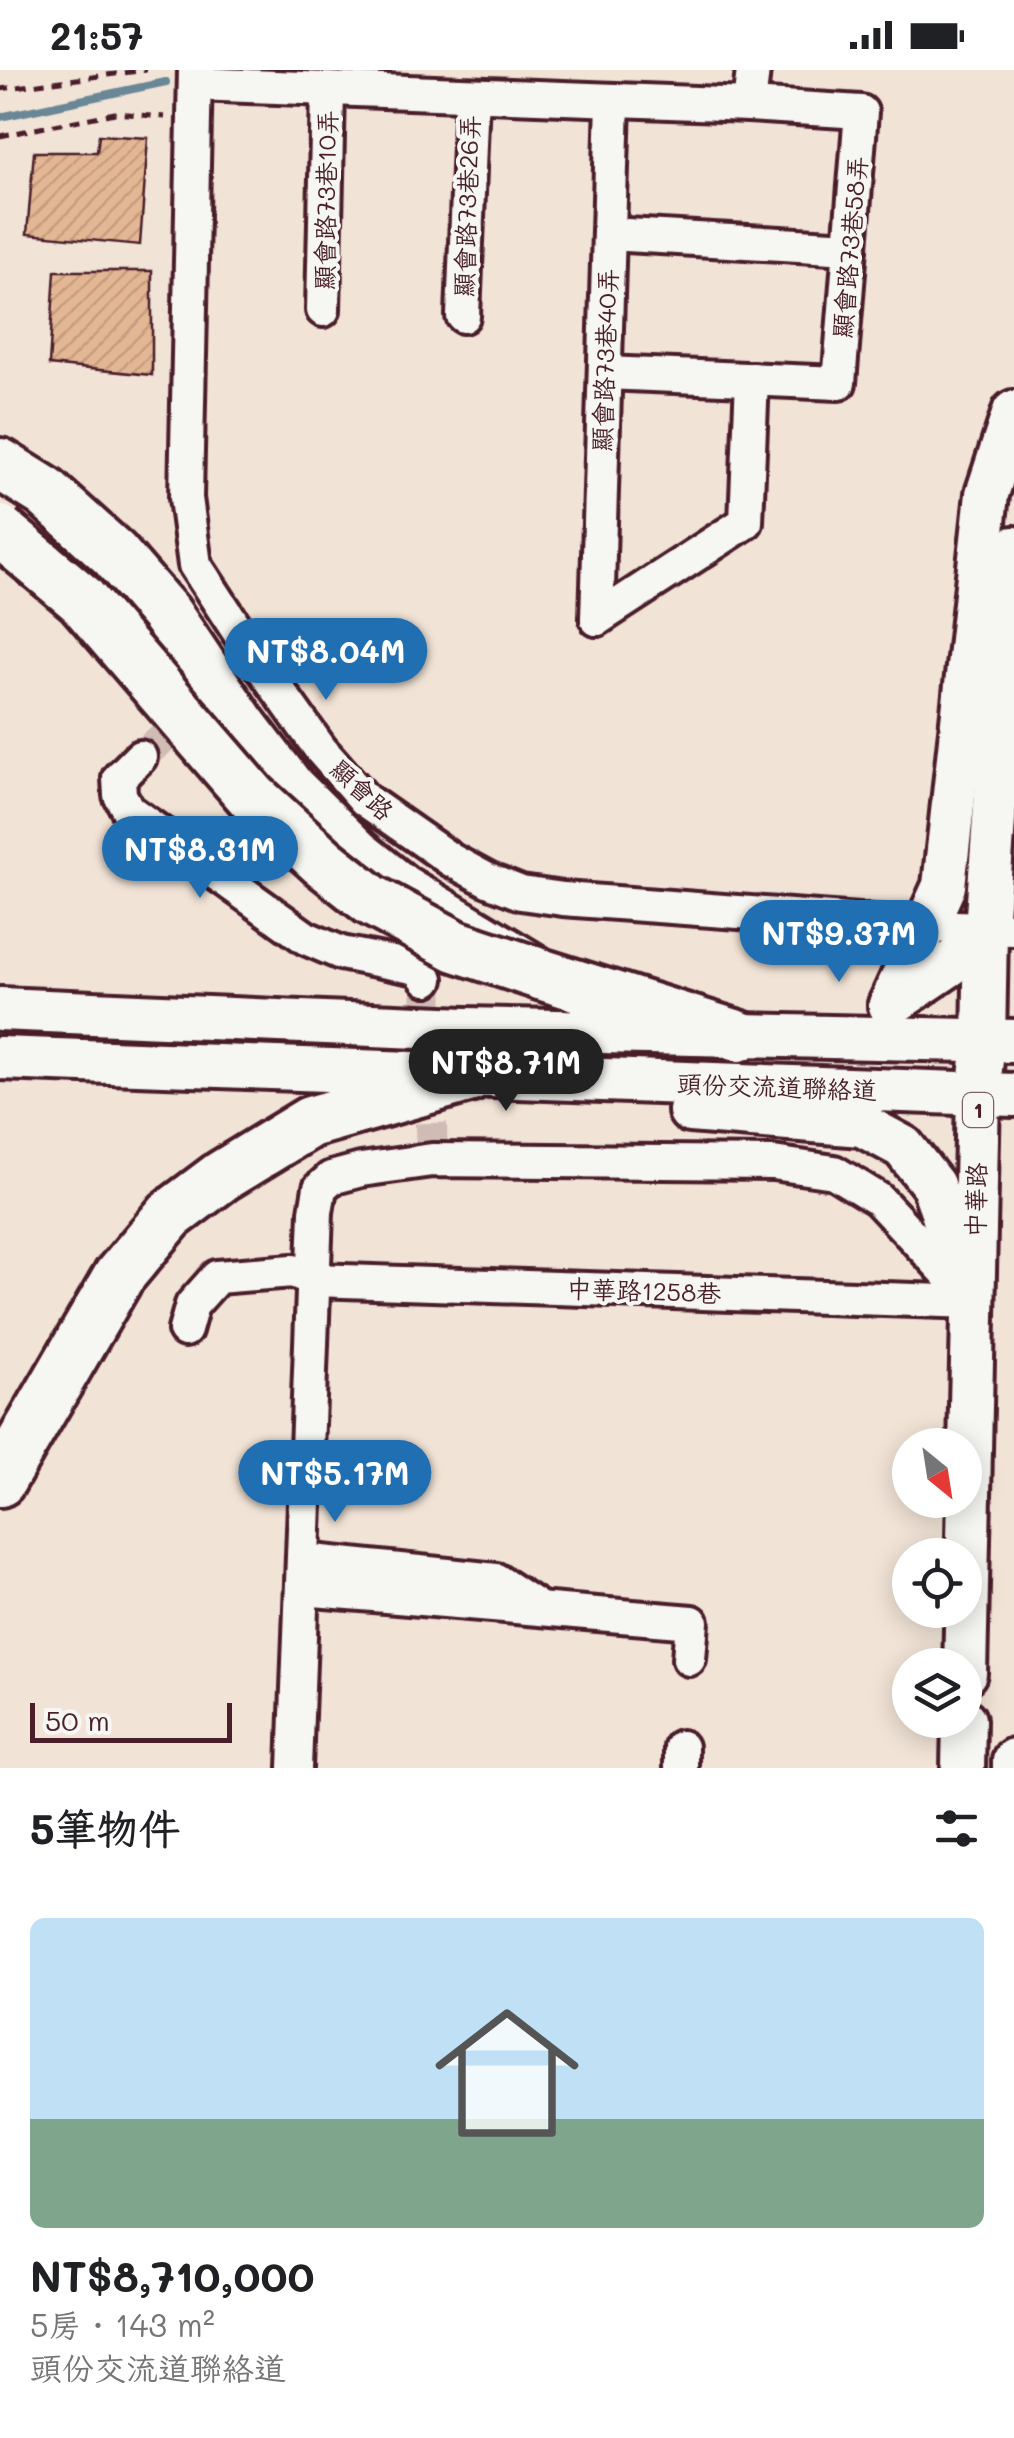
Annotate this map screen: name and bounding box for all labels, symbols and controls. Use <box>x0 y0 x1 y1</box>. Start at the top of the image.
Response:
text: 21:57 <box>50 10 143 60</box>
street label: 顯會路73巷10弄 <box>307 110 343 290</box>
street label: 顯會路73巷26弄 <box>447 114 485 298</box>
street label: 顯會路73巷58弄 <box>825 154 873 340</box>
street label: 顯會路73巷40弄 <box>585 268 623 452</box>
pin: NT$8.04M <box>223 618 429 703</box>
text: NT$8.04M <box>246 629 406 671</box>
street label: 顯會路 <box>324 752 401 827</box>
pin: NT$8.31M <box>97 816 303 901</box>
text: NT$8.31M <box>124 827 276 869</box>
pin: NT$9.37M <box>736 900 942 985</box>
text: NT$9.37M <box>762 911 916 953</box>
pin: NT$8.71M <box>403 1029 609 1114</box>
text: NT$8.71M <box>431 1040 581 1082</box>
street label: 頭份交流道聯絡道 <box>677 1067 878 1105</box>
road number: 1 <box>963 1093 993 1127</box>
street label: 中華路 <box>958 1162 992 1238</box>
street label: 中華路1258巷 <box>566 1271 722 1309</box>
north arrow <box>892 1428 982 1518</box>
map controls <box>892 1428 982 1738</box>
pin: NT$5.17M <box>232 1440 438 1525</box>
text: NT$5.17M <box>260 1451 410 1493</box>
button: locate <box>892 1538 982 1628</box>
button: layers <box>892 1648 982 1738</box>
scale bar <box>30 1698 232 1742</box>
text: 50 m <box>45 1702 110 1738</box>
text: 5筆物件 <box>30 1800 181 1855</box>
icon: filters <box>929 1801 984 1856</box>
icon: home <box>417 1983 597 2163</box>
text: NT$8,710,000 <box>30 2248 315 2303</box>
text: 5房 · 143 m² <box>30 2303 215 2345</box>
text: 頭份交流道聯絡道 <box>30 2346 286 2388</box>

